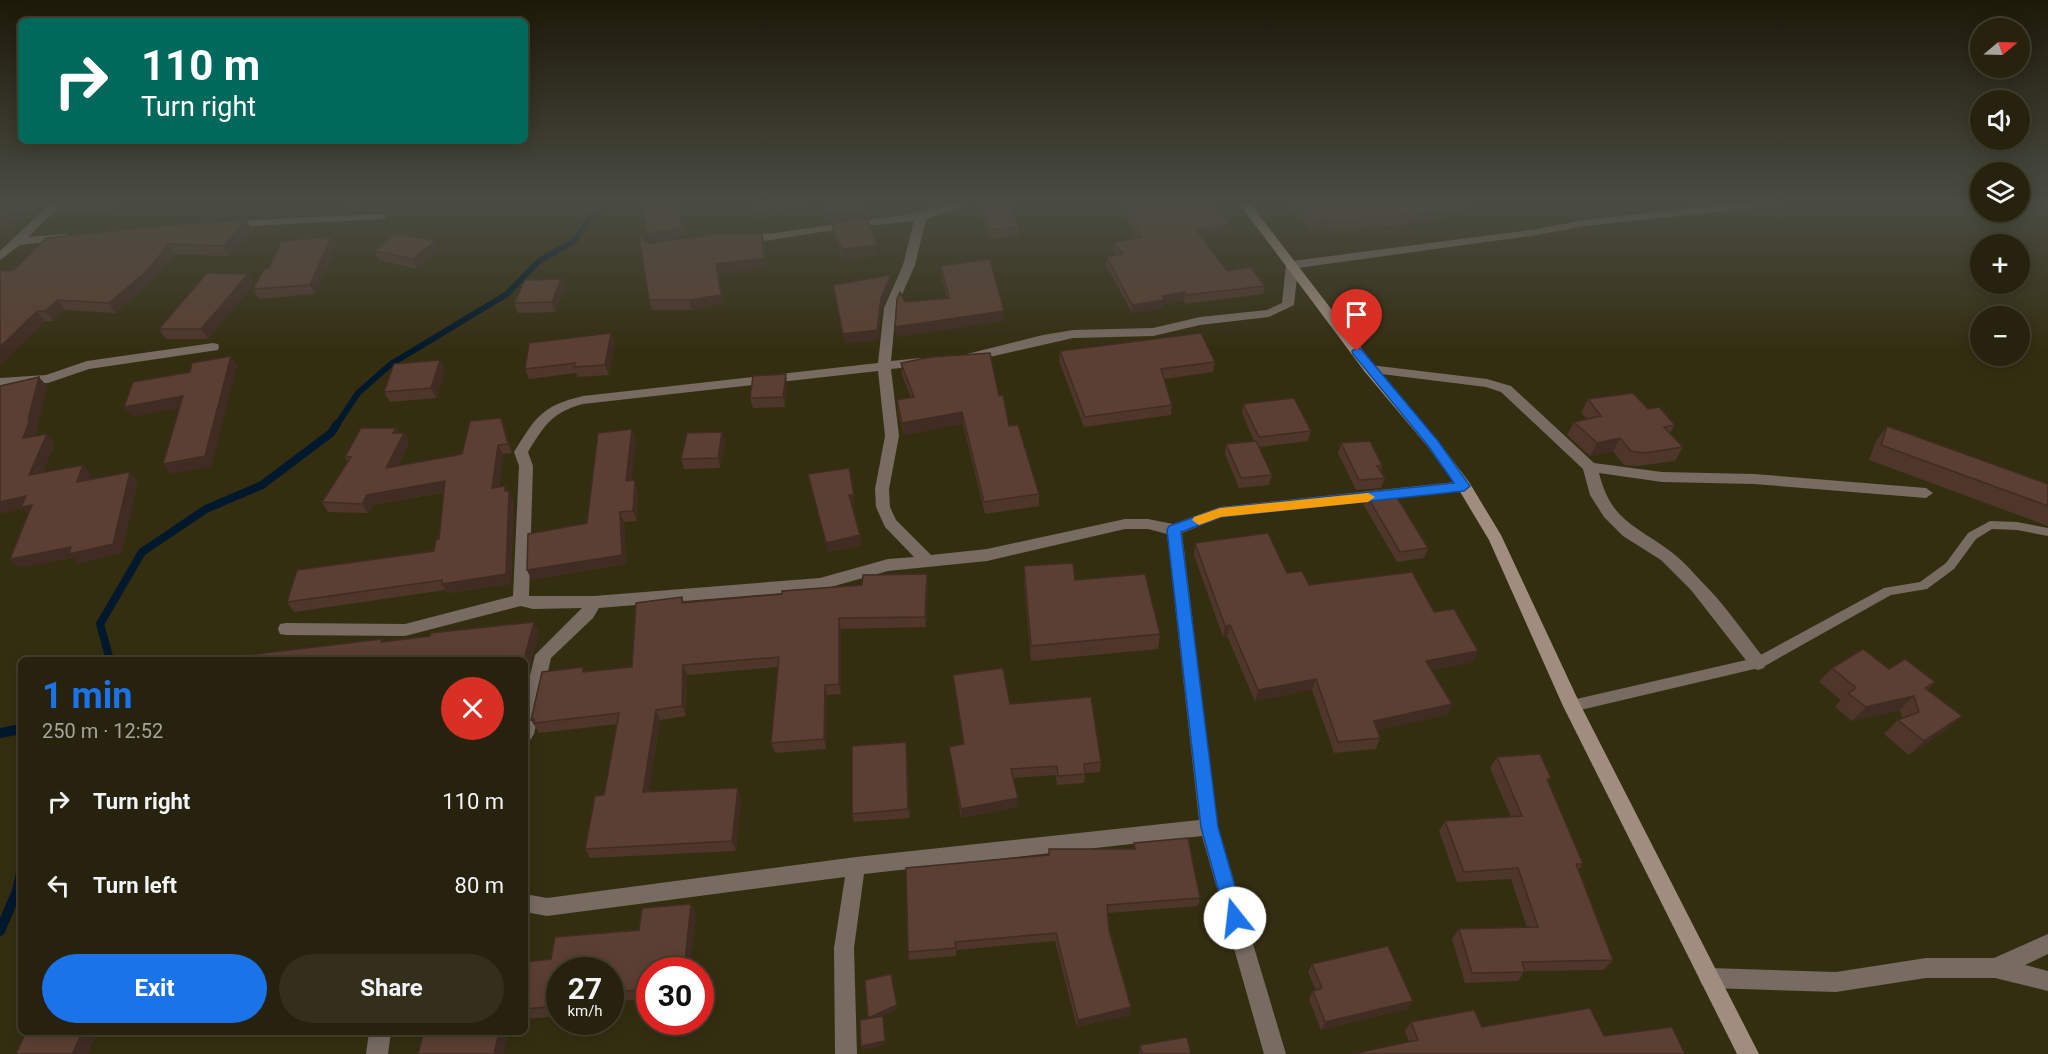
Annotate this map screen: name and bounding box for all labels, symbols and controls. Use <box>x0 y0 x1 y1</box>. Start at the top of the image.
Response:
north arrow <box>1970 18 2030 78</box>
map controls <box>1970 18 2030 366</box>
text: 110 m <box>141 41 260 90</box>
icon: right <box>42 42 120 120</box>
button: sound <box>1970 90 2030 150</box>
text: Turn right <box>141 91 256 123</box>
button: layers <box>1970 162 2030 222</box>
button: + <box>1970 234 2030 294</box>
pin <box>1331 289 1382 351</box>
icon: arrive <box>1340 298 1373 331</box>
button: − <box>1970 306 2030 366</box>
text: 1 min <box>42 675 133 717</box>
button: close <box>441 677 504 740</box>
text: 250 m · 12:52 <box>42 719 163 743</box>
icon: right <box>42 785 75 818</box>
text: Turn right <box>93 789 190 814</box>
text: 110 m <box>442 789 504 814</box>
icon: left <box>42 869 75 902</box>
text: Turn left <box>93 873 177 898</box>
text: 80 m <box>455 873 504 898</box>
position arrow <box>1203 886 1267 950</box>
button: Exit <box>42 954 267 1023</box>
button: Share <box>279 954 504 1023</box>
speed limit sign: 30 <box>636 957 714 1035</box>
text: 27 <box>568 971 602 1006</box>
text: km/h <box>567 1002 603 1020</box>

